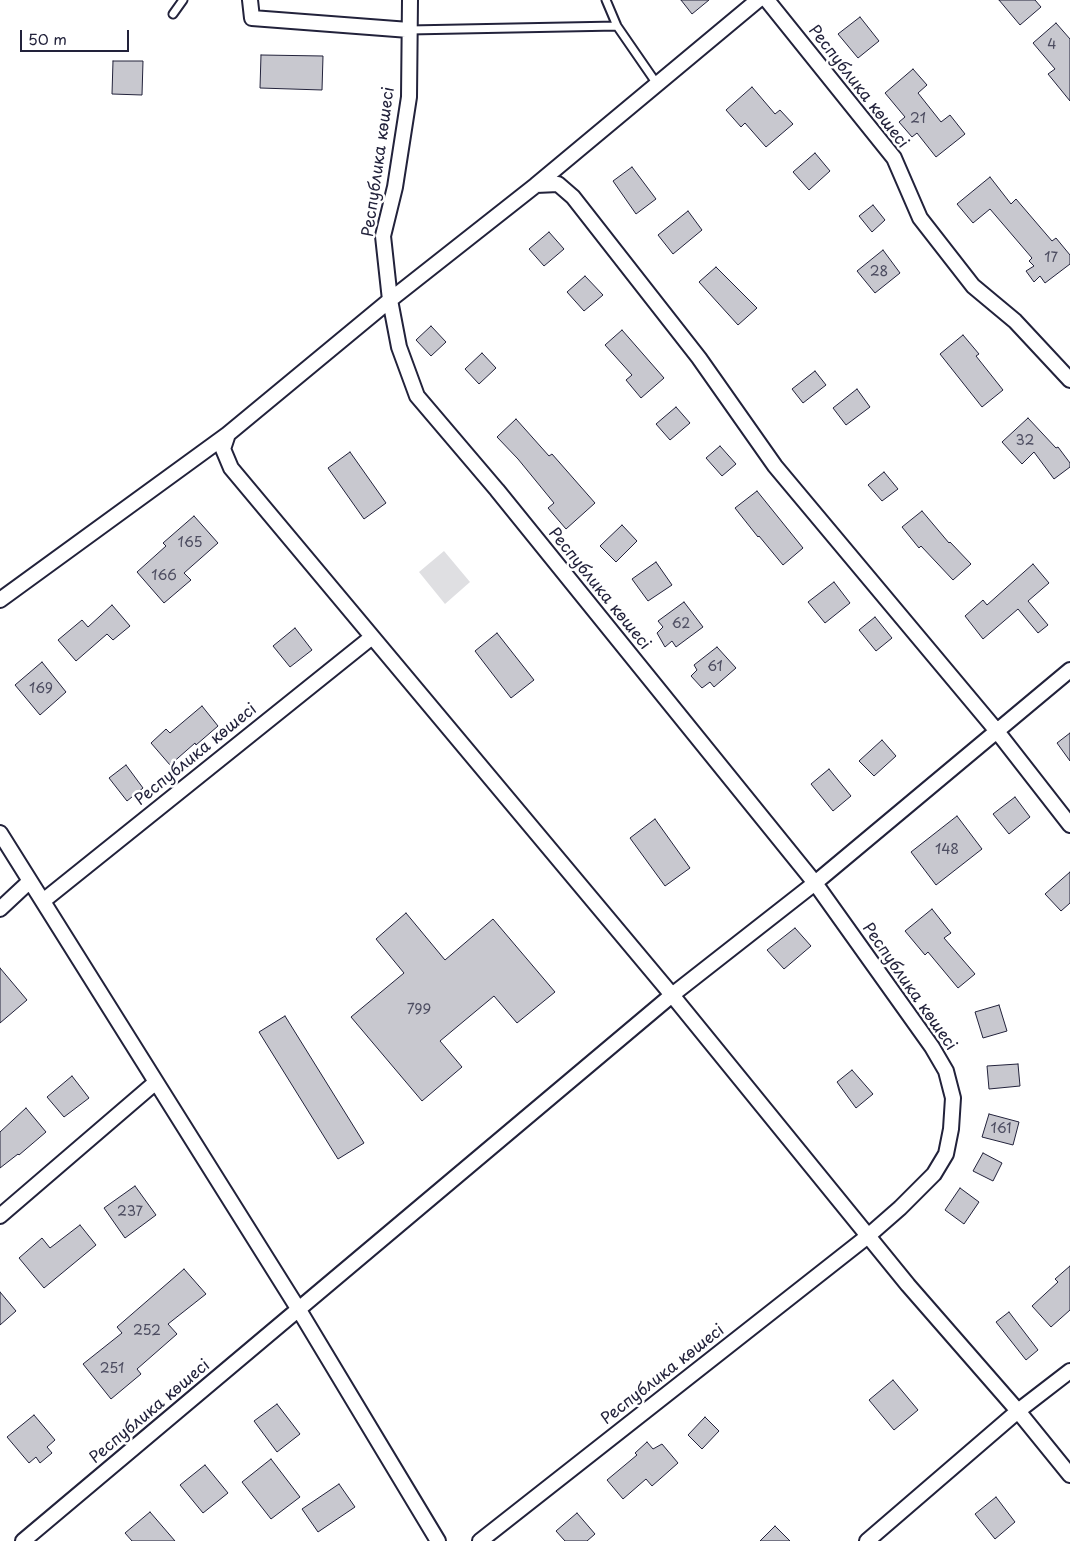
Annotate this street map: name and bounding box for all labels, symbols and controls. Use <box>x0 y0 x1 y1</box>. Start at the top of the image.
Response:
scale bar <box>22 20 131 52</box>
street label: Республика көшесі <box>804 22 912 152</box>
text: 50 m <box>28 27 67 50</box>
house number: 4 <box>1047 37 1057 53</box>
street label: Республика көшесі <box>359 86 399 238</box>
house number: 21 <box>910 111 926 127</box>
house number: 17 <box>1044 250 1058 266</box>
house number: 28 <box>870 264 888 280</box>
house number: 32 <box>1016 433 1034 449</box>
street label: Республика көшесі <box>544 524 654 654</box>
house number: 165 <box>178 535 202 551</box>
house number: 166 <box>151 568 177 584</box>
house number: 62 <box>672 616 690 632</box>
house number: 61 <box>707 659 723 675</box>
house number: 169 <box>29 681 53 697</box>
street label: Республика көшесі <box>131 700 261 810</box>
house number: 148 <box>935 842 959 858</box>
street label: Республика көшесі <box>858 920 960 1054</box>
house number: 799 <box>407 1002 431 1018</box>
house number: 161 <box>991 1121 1011 1137</box>
house number: 237 <box>117 1204 143 1220</box>
street label: Республика көшесі <box>598 1321 728 1429</box>
house number: 252 <box>133 1323 161 1339</box>
street label: Республика көшесі <box>86 1356 214 1468</box>
house number: 251 <box>100 1361 124 1377</box>

